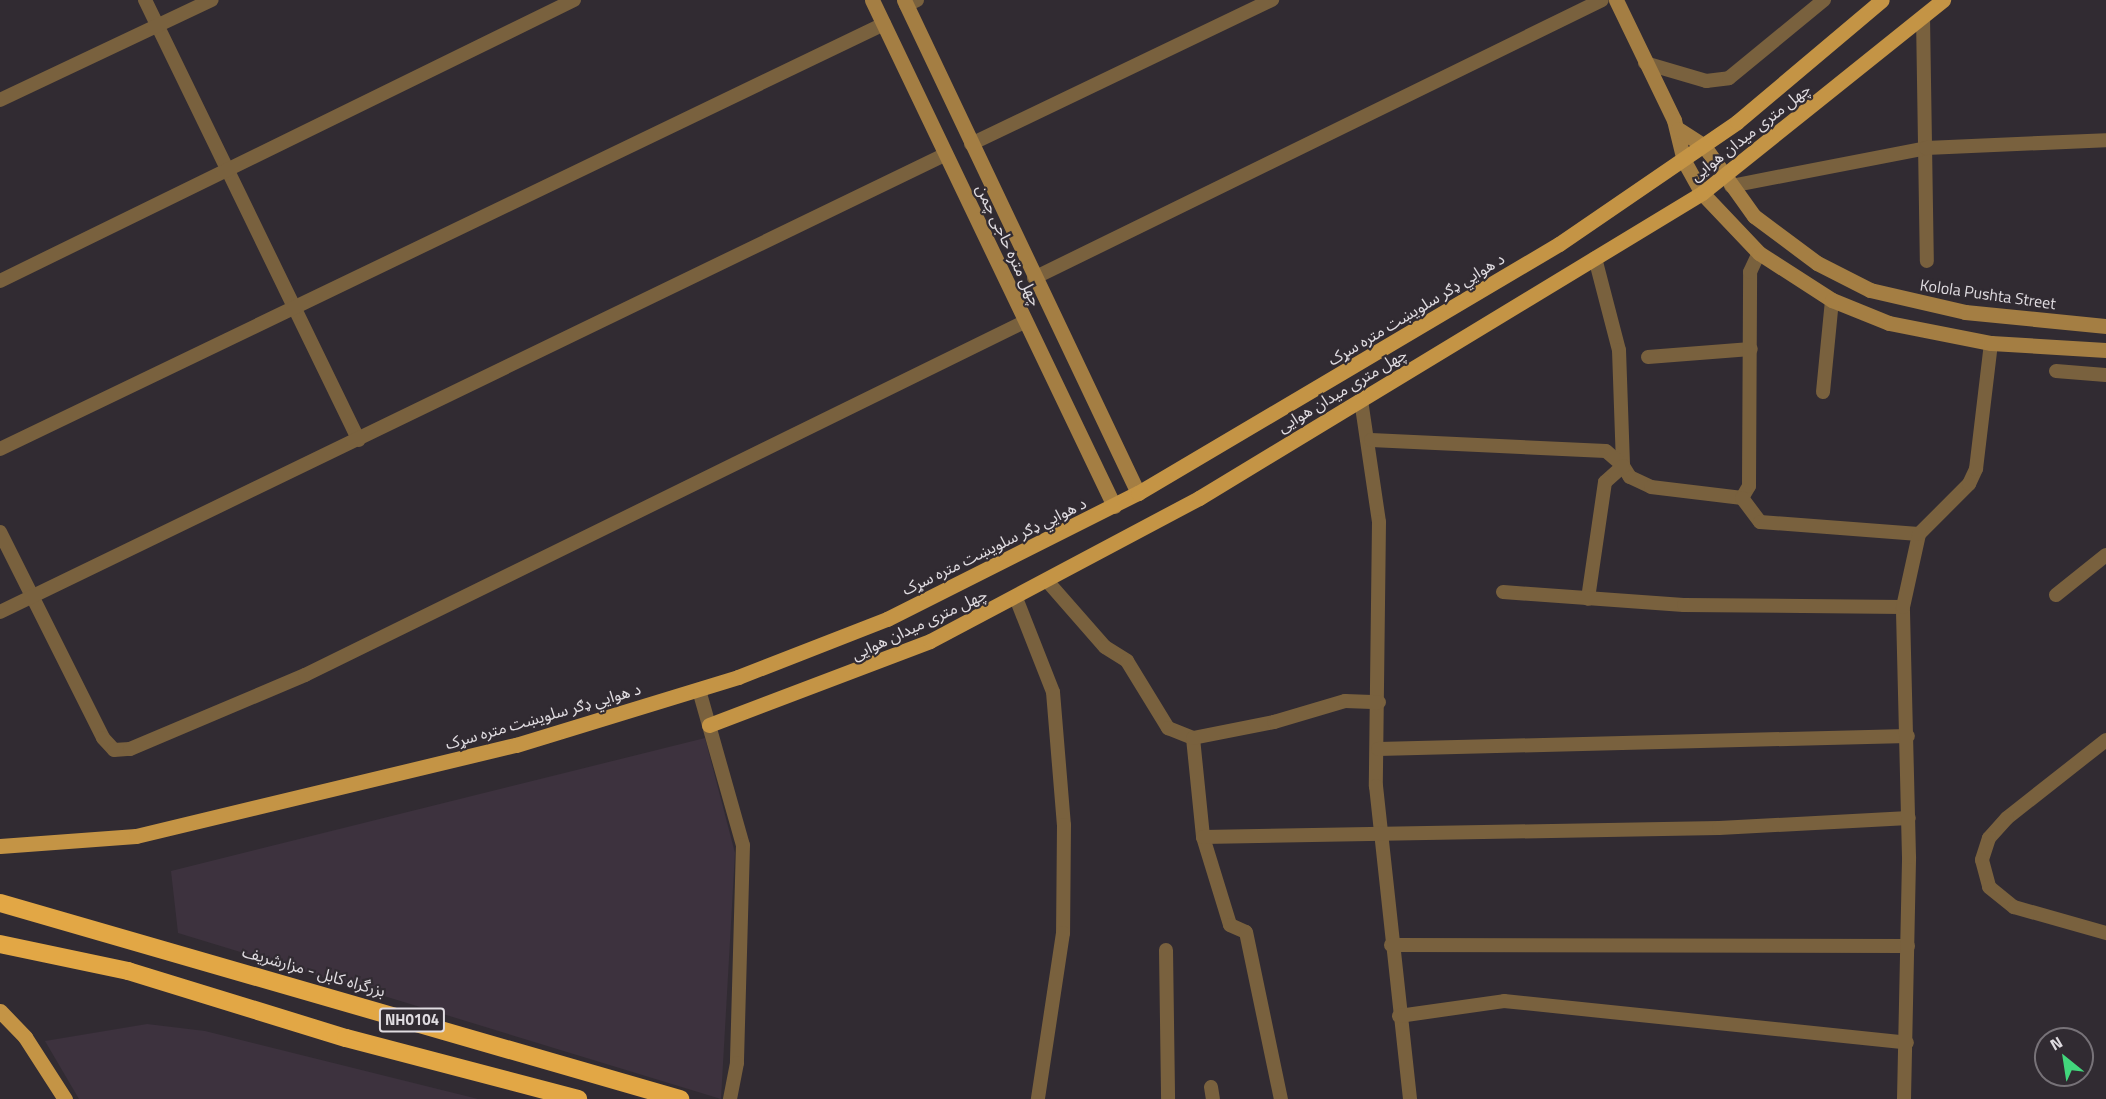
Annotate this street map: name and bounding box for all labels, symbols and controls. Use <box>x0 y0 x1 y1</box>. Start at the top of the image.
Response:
street label: چهل متری میدان هوایی <box>1686 79 1814 185</box>
street label: چهل متره حاجی چمن <box>972 181 1046 309</box>
street label: د هوايي ډګر سلویښت متره سړک <box>1324 249 1508 369</box>
street label: Kolola Pushta Street <box>1919 275 2057 313</box>
street label: چهل متری میدان هوایی <box>1274 344 1410 436</box>
street label: د هوايي ډګر سلویښت متره سړک <box>899 493 1089 599</box>
street label: چهل متری میدان هوایی <box>848 584 990 664</box>
street label: د هوايي ډګر سلویښت متره سړک <box>443 679 643 753</box>
street label: بزرگراه کابل - مزارشریف <box>240 941 388 1001</box>
road number: NH0104 <box>378 1008 446 1032</box>
north arrow <box>2034 1027 2094 1087</box>
text: N <box>2045 1030 2067 1056</box>

